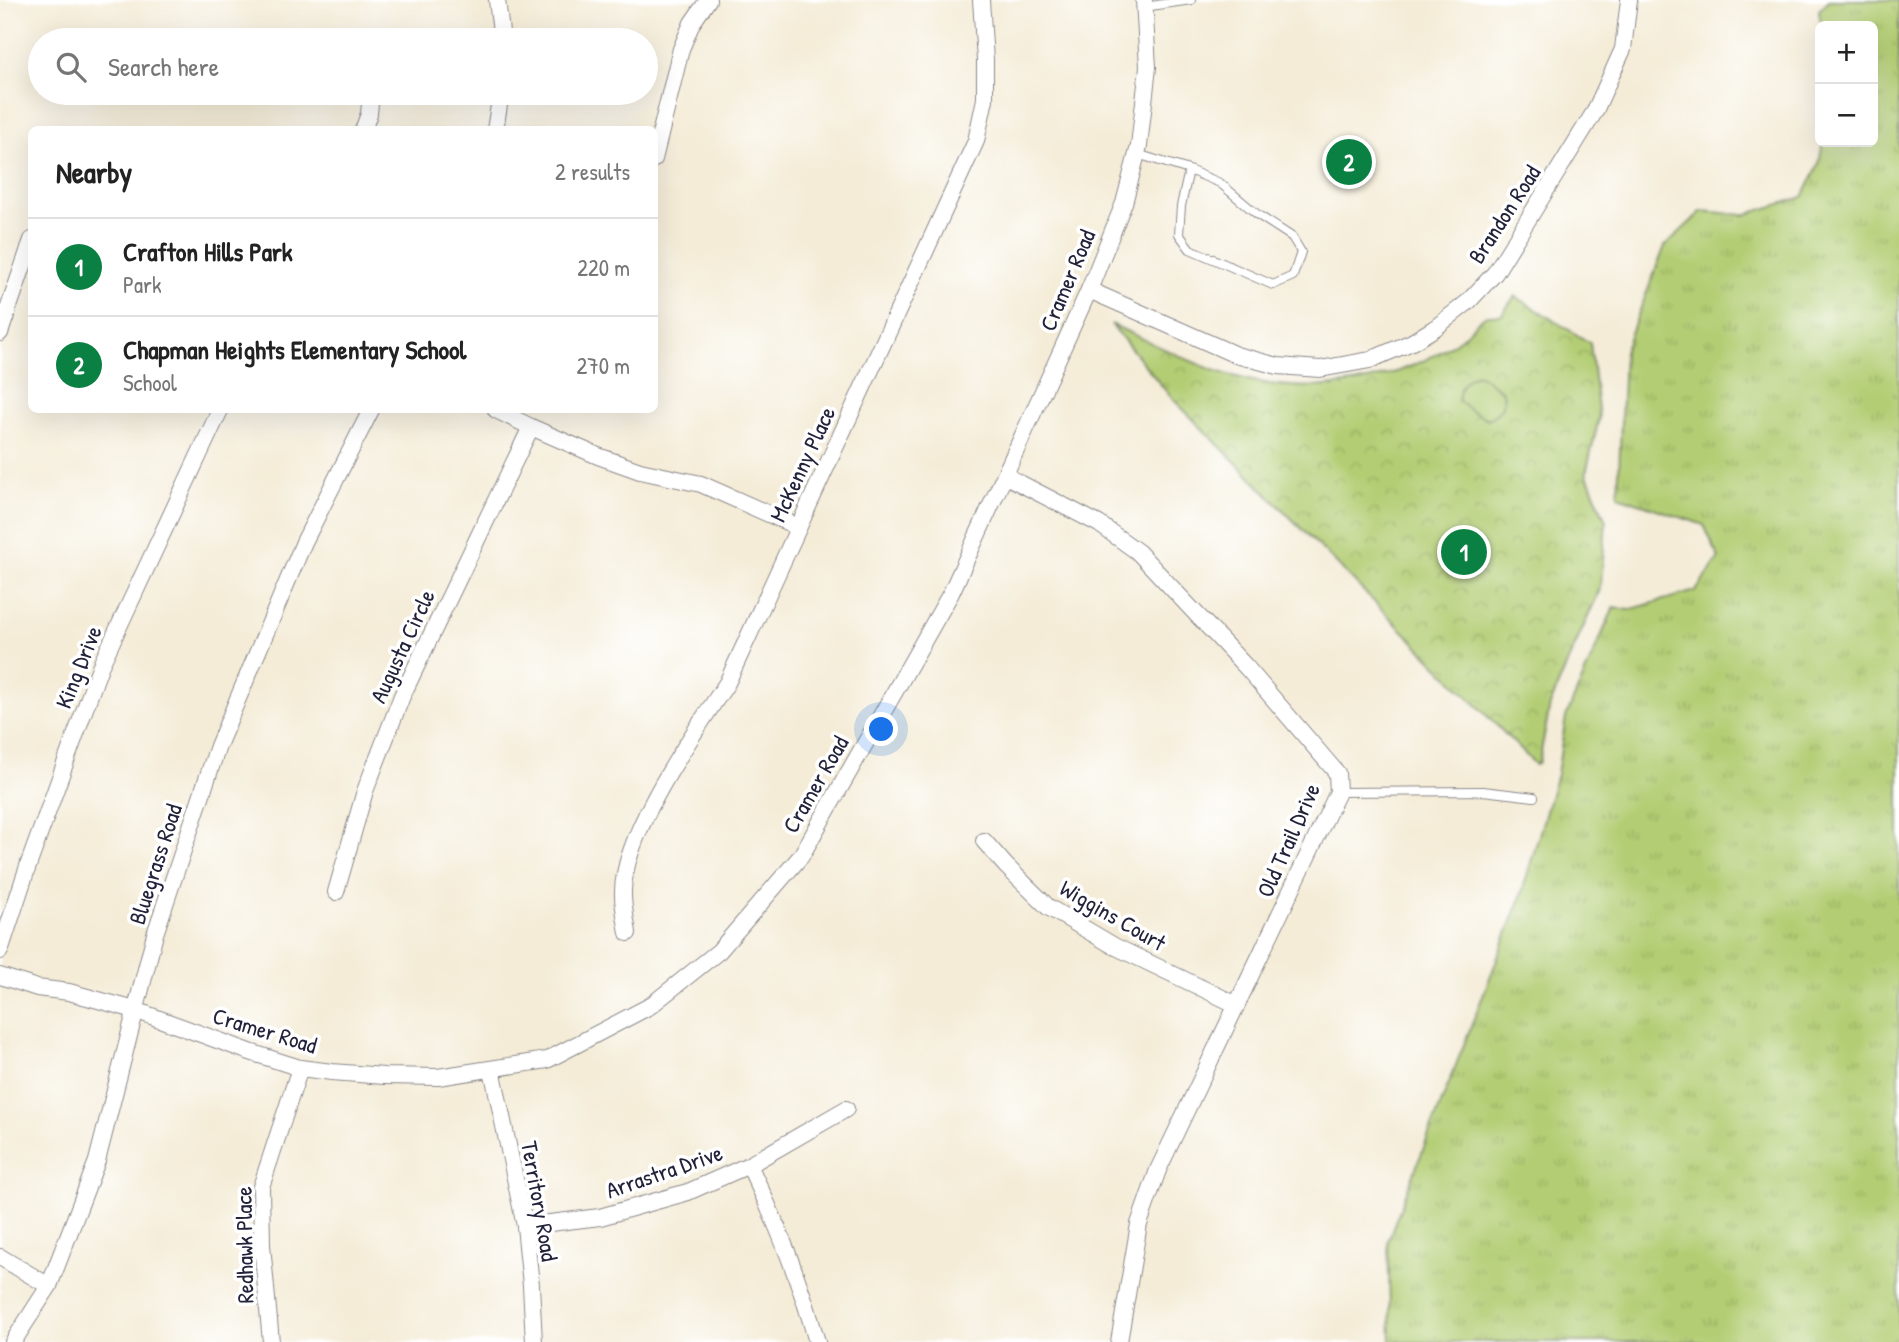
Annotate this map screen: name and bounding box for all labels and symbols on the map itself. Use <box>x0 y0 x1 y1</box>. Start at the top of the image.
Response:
pin: 2 <box>1326 136 1372 188</box>
street label: Brandon Road <box>1461 159 1547 269</box>
street label: Cramer Road <box>1032 225 1102 335</box>
street label: McKenny Place <box>762 401 842 527</box>
pin: 1 <box>1441 526 1487 578</box>
street label: Augusta Circle <box>362 584 442 708</box>
street label: King Drive <box>47 621 109 713</box>
your location <box>864 712 898 746</box>
street label: Cramer Road <box>775 730 855 838</box>
street label: Old Trail Drive <box>1249 778 1327 902</box>
street label: Bluegrass Road <box>121 800 189 928</box>
street label: Wiggins Court <box>1054 872 1172 958</box>
street label: Cramer Road <box>209 1000 321 1060</box>
street label: Arrastra Drive <box>602 1137 726 1205</box>
street label: Territory Road <box>514 1138 566 1264</box>
street label: Redhawk Place <box>227 1186 261 1304</box>

